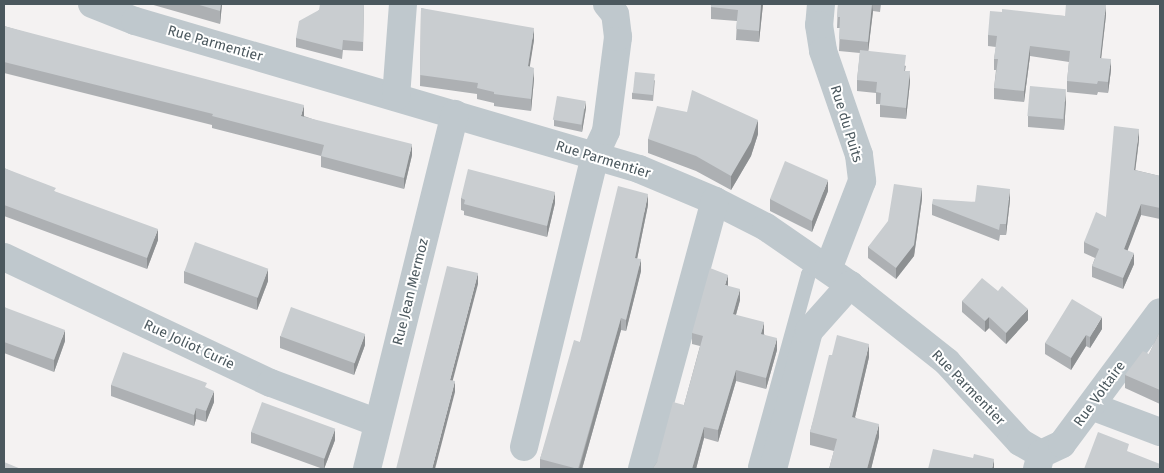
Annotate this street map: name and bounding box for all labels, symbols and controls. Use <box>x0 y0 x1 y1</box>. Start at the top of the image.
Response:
street label: Rue Parmentier <box>165 22 265 66</box>
street label: Rue du Puits <box>826 83 866 165</box>
street label: Rue Parmentier <box>554 138 652 182</box>
street label: Rue Jean Mermoz <box>390 237 432 347</box>
street label: Rue Joliot Curie <box>141 317 237 373</box>
street label: Rue Parmentier <box>928 347 1008 429</box>
street label: Rue Voltaire <box>1071 358 1129 430</box>

